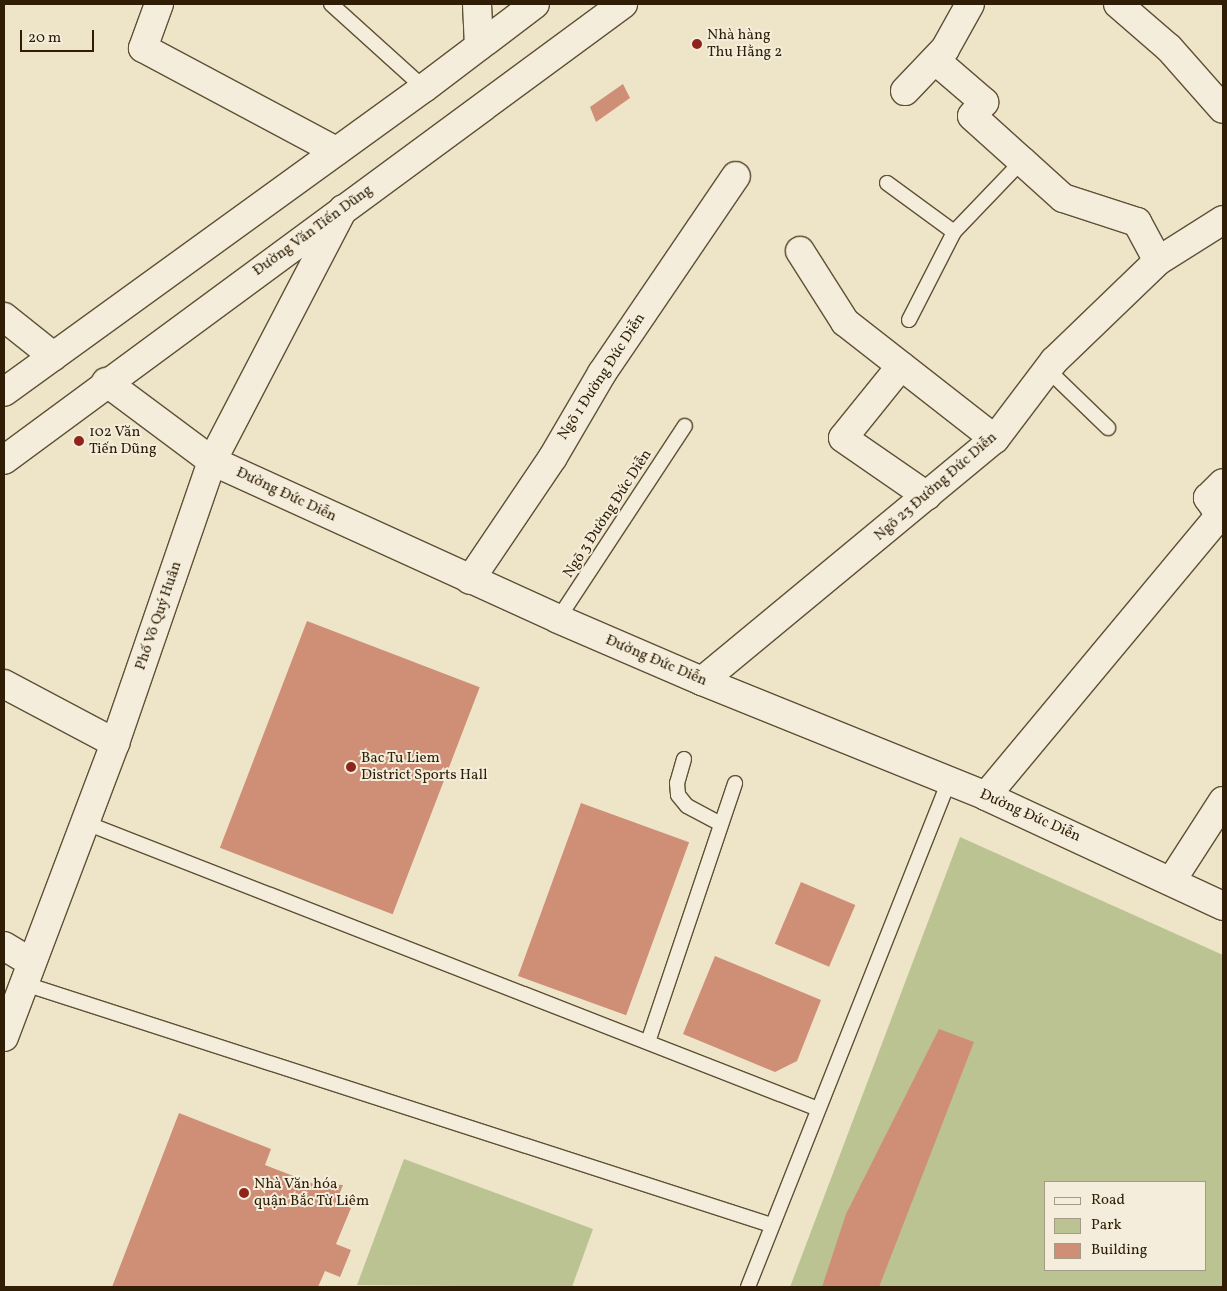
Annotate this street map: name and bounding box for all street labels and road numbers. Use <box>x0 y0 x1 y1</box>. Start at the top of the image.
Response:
street label: Đường Văn Tiến Dũng <box>249 181 377 281</box>
street label: Ngõ 1 Đường Đức Diễn <box>554 310 650 444</box>
street label: Ngõ 23 Đường Đức Diễn <box>871 429 1001 545</box>
street label: Ngõ 3 Đường Đức Diễn <box>560 447 656 581</box>
street label: Đường Đức Diễn <box>233 464 339 526</box>
street label: Phố Võ Quý Huân <box>132 559 186 673</box>
street label: Đường Đức Diễn <box>602 631 710 691</box>
street label: Đường Đức Diễn <box>977 786 1083 846</box>

